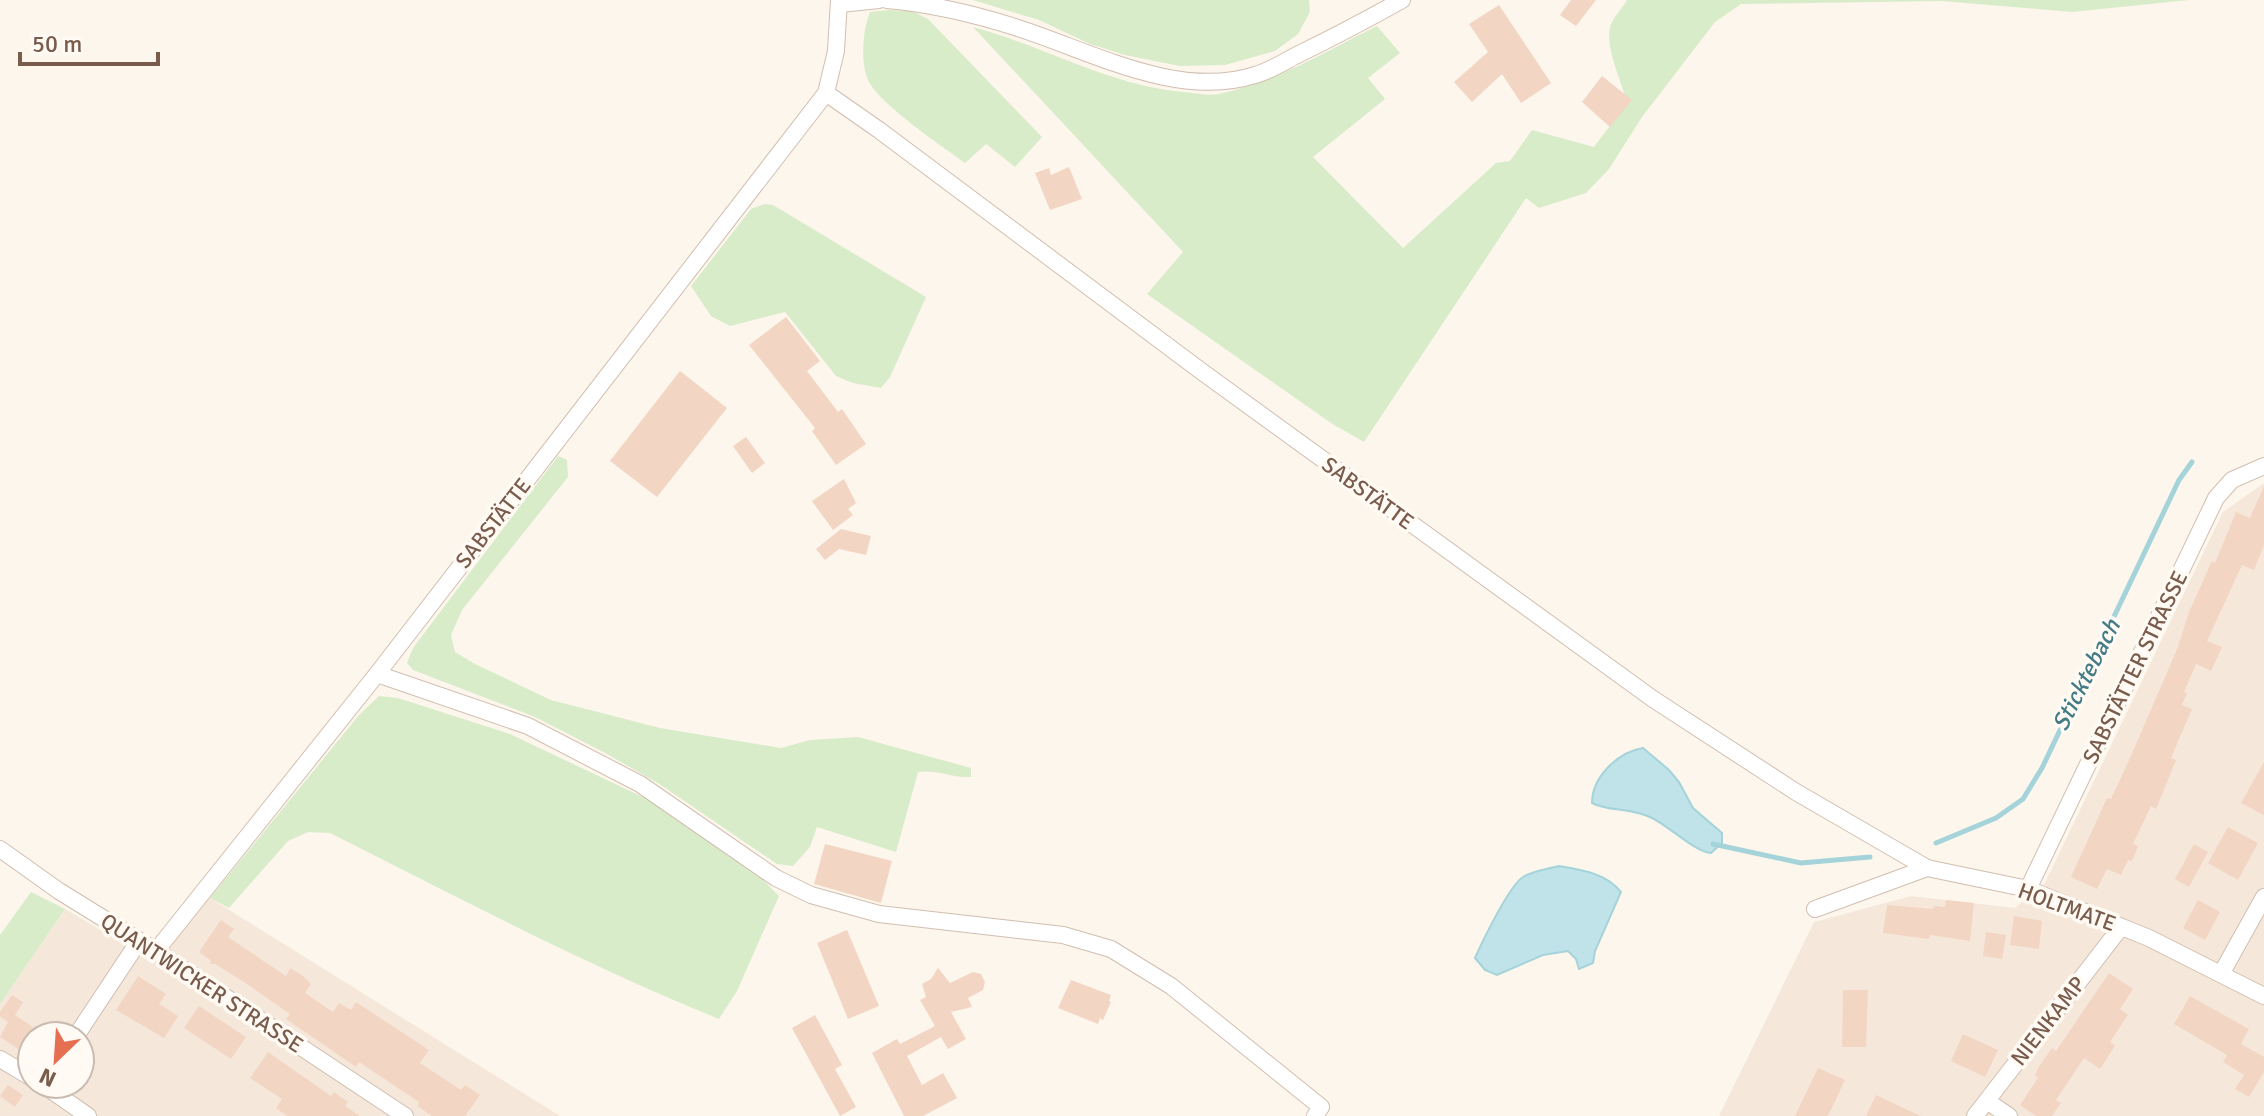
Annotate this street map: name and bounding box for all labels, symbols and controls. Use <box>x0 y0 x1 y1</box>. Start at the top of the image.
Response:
scale bar <box>20 16 158 66</box>
text: 50 m <box>32 29 82 59</box>
street label: SABSTÄTTE <box>1317 451 1419 535</box>
street label: SABSTÄTTE <box>449 473 537 573</box>
street label: SABSTÄTTER STRASSE <box>2077 566 2193 768</box>
water label: Sticktebach <box>2045 613 2127 736</box>
street label: HOLTMATE <box>2014 877 2120 937</box>
street label: QUANTWICKER STRASSE <box>96 907 308 1059</box>
street label: NIENKAMP <box>2005 971 2091 1071</box>
north arrow <box>16 1020 96 1100</box>
text: N <box>35 1062 60 1093</box>

